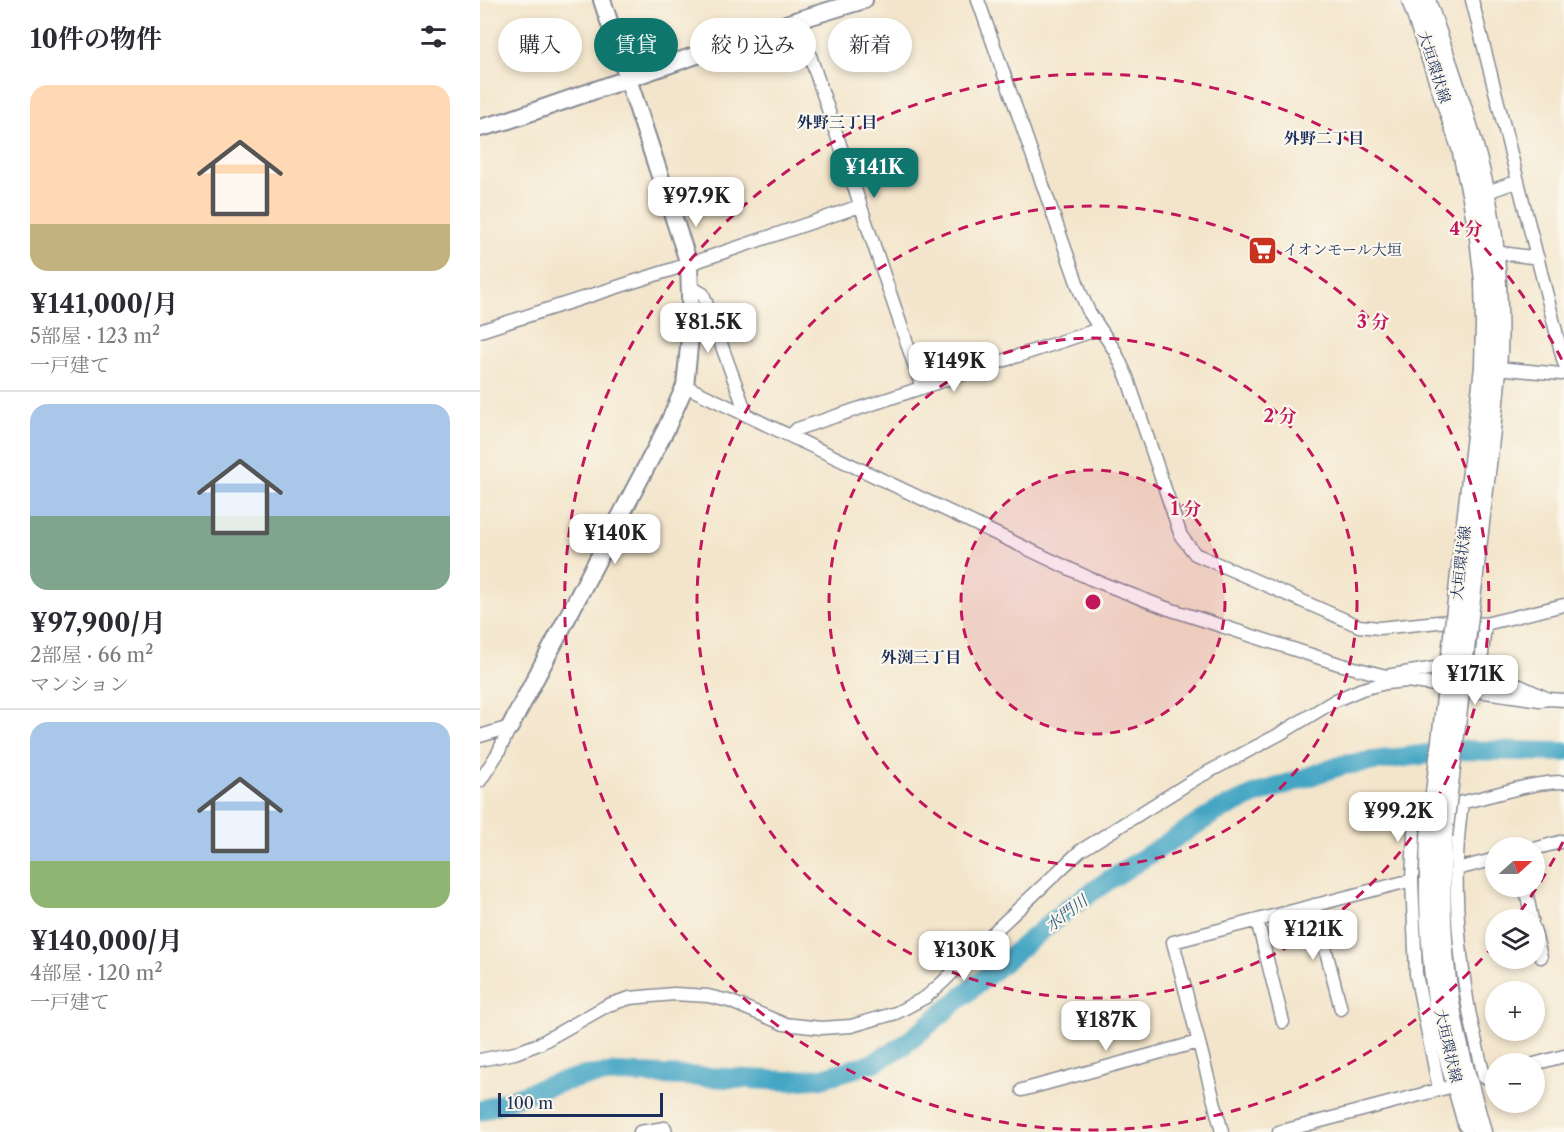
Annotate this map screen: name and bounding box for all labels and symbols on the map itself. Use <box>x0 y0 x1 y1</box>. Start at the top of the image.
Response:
street label: 大垣環状線 <box>1414 28 1455 105</box>
district label: 外野三丁目 <box>797 112 877 132</box>
district label: 外野二丁目 <box>1284 128 1364 148</box>
pin: ¥141K <box>832 148 916 199</box>
pin: ¥97.9K <box>647 177 745 228</box>
text: 4 分 <box>1449 218 1483 240</box>
supermarket icon: イオンモール大垣 <box>1246 234 1278 266</box>
place label: イオンモール大垣 <box>1283 240 1402 259</box>
pin: ¥81.5K <box>659 303 757 354</box>
text: 3 分 <box>1357 311 1389 333</box>
pin: ¥149K <box>912 342 996 393</box>
text: 2 分 <box>1263 405 1297 427</box>
text: 1 分 <box>1171 498 1201 520</box>
pin: ¥140K <box>573 514 657 565</box>
street label: 大垣環状線 <box>1447 525 1475 601</box>
centre of rings <box>1083 592 1103 612</box>
district label: 外渕三丁目 <box>881 647 961 667</box>
pin: ¥171K <box>1433 655 1517 706</box>
pin: ¥99.2K <box>1349 792 1447 843</box>
north arrow <box>1485 837 1545 897</box>
water label: 水門川 <box>1041 889 1093 935</box>
pin: ¥121K <box>1271 910 1355 961</box>
pin: ¥130K <box>922 931 1006 982</box>
pin: ¥187K <box>1064 1001 1148 1052</box>
street label: 大垣環状線 <box>1431 1007 1466 1085</box>
scale bar <box>498 1090 663 1118</box>

